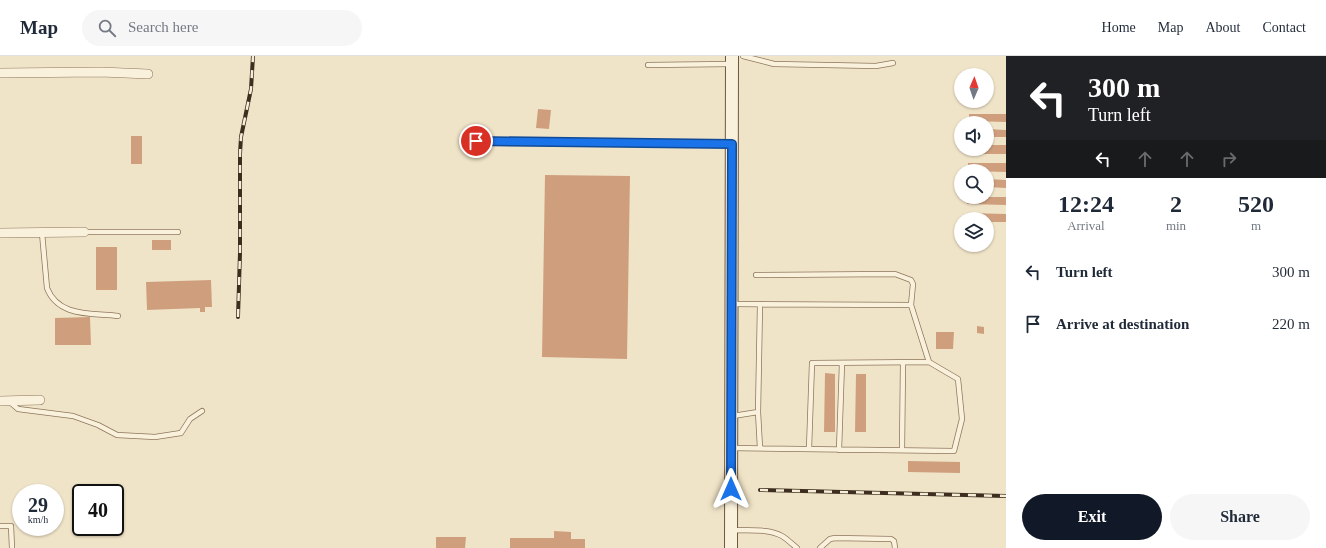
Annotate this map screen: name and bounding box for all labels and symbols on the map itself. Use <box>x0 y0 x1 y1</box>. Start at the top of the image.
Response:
north arrow <box>954 68 994 108</box>
pin <box>459 124 493 158</box>
position arrow <box>710 468 752 510</box>
speed limit sign: 40 <box>72 484 124 536</box>

